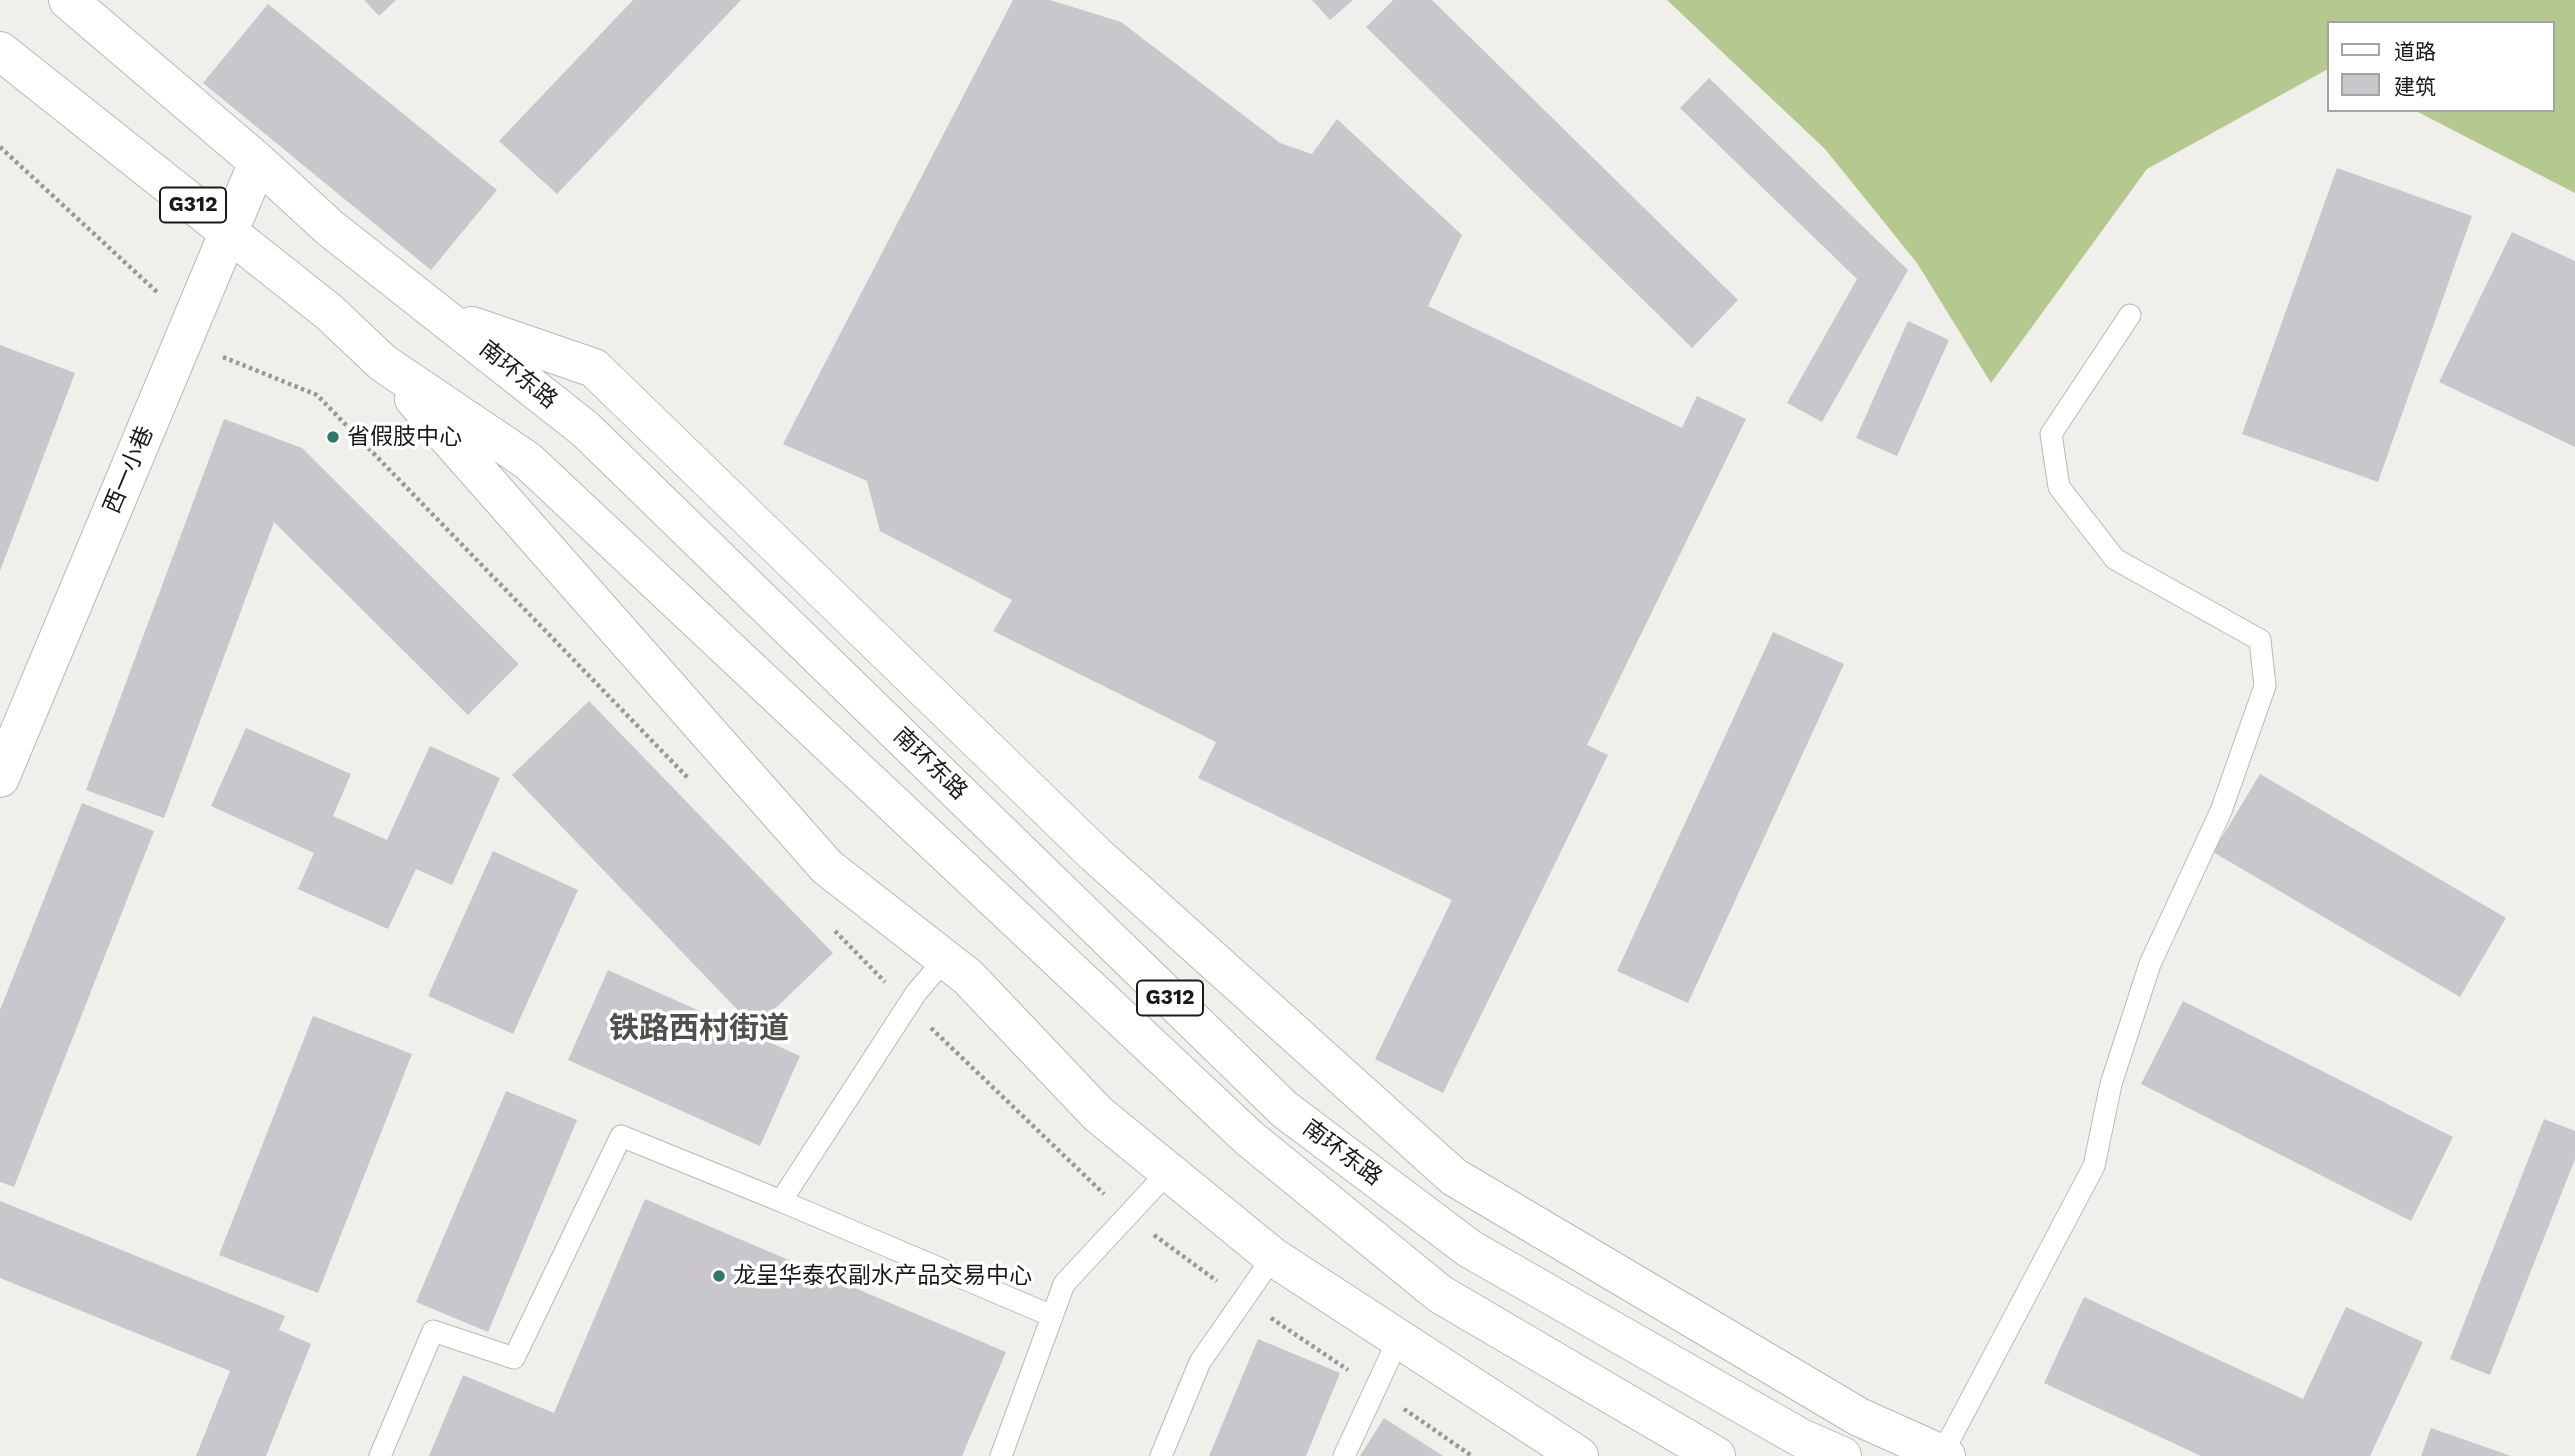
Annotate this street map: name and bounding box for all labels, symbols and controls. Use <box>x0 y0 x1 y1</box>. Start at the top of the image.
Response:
legend <box>2326 21 2554 112</box>
text: 道路 <box>2394 39 2436 64</box>
text: 建筑 <box>2394 74 2436 99</box>
road number: G312 <box>160 188 226 222</box>
street label: 南环东路 <box>474 335 562 415</box>
street label: 西一小巷 <box>98 422 160 518</box>
place label: 省假肢中心 <box>347 423 462 451</box>
marker: 省假肢中心 <box>325 429 341 445</box>
street label: 南环东路 <box>887 722 973 806</box>
road number: G312 <box>1137 981 1203 1016</box>
district label: 铁路西村街道 <box>609 1011 789 1047</box>
street label: 南环东路 <box>1297 1114 1387 1192</box>
place label: 龙呈华泰农副水产品交易中心 <box>733 1262 1032 1290</box>
marker: 龙呈华泰农副水产品交易中心 <box>711 1268 727 1284</box>

